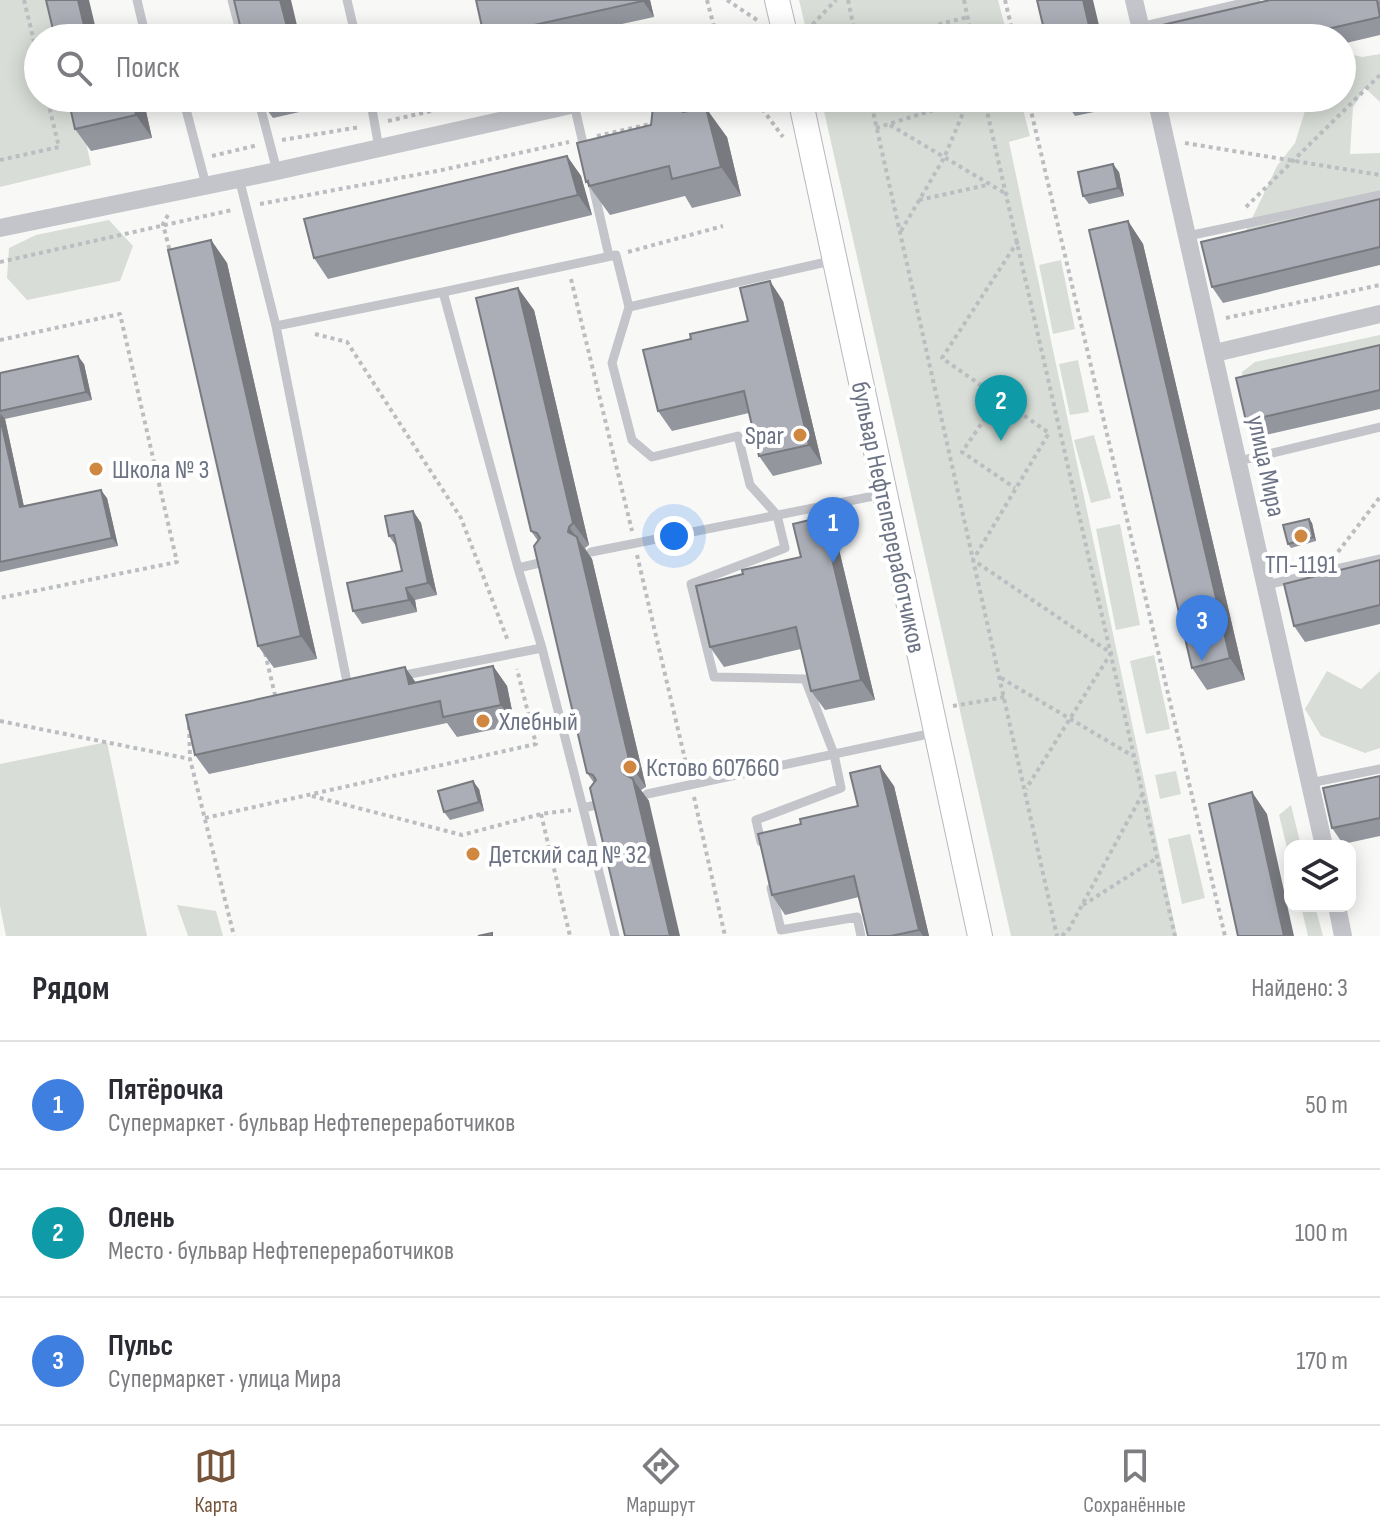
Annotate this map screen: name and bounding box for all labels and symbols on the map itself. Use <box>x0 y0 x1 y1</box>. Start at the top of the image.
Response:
pin: 2 <box>975 375 1027 441</box>
street label: бульвар Нефтепереработчиков <box>844 379 931 656</box>
street label: улица Мира <box>1240 413 1291 520</box>
place label: Spar <box>745 421 785 452</box>
marker: Spar <box>791 426 809 444</box>
place label: Школа № 3 <box>112 455 209 486</box>
marker: Школа № 3 <box>87 460 105 478</box>
pin: 1 <box>807 497 859 563</box>
your location <box>654 516 694 556</box>
marker: ТП-1191 <box>1292 527 1310 545</box>
place label: ТП-1191 <box>1265 550 1337 581</box>
pin: 3 <box>1176 595 1228 661</box>
place label: Хлебный <box>498 707 578 738</box>
marker: Хлебный <box>474 712 492 730</box>
place label: Кстово 607660 <box>646 753 780 784</box>
marker: Кстово 607660 <box>621 758 639 776</box>
place label: Детский сад № 32 <box>489 840 647 871</box>
marker: Детский сад № 32 <box>464 845 482 863</box>

